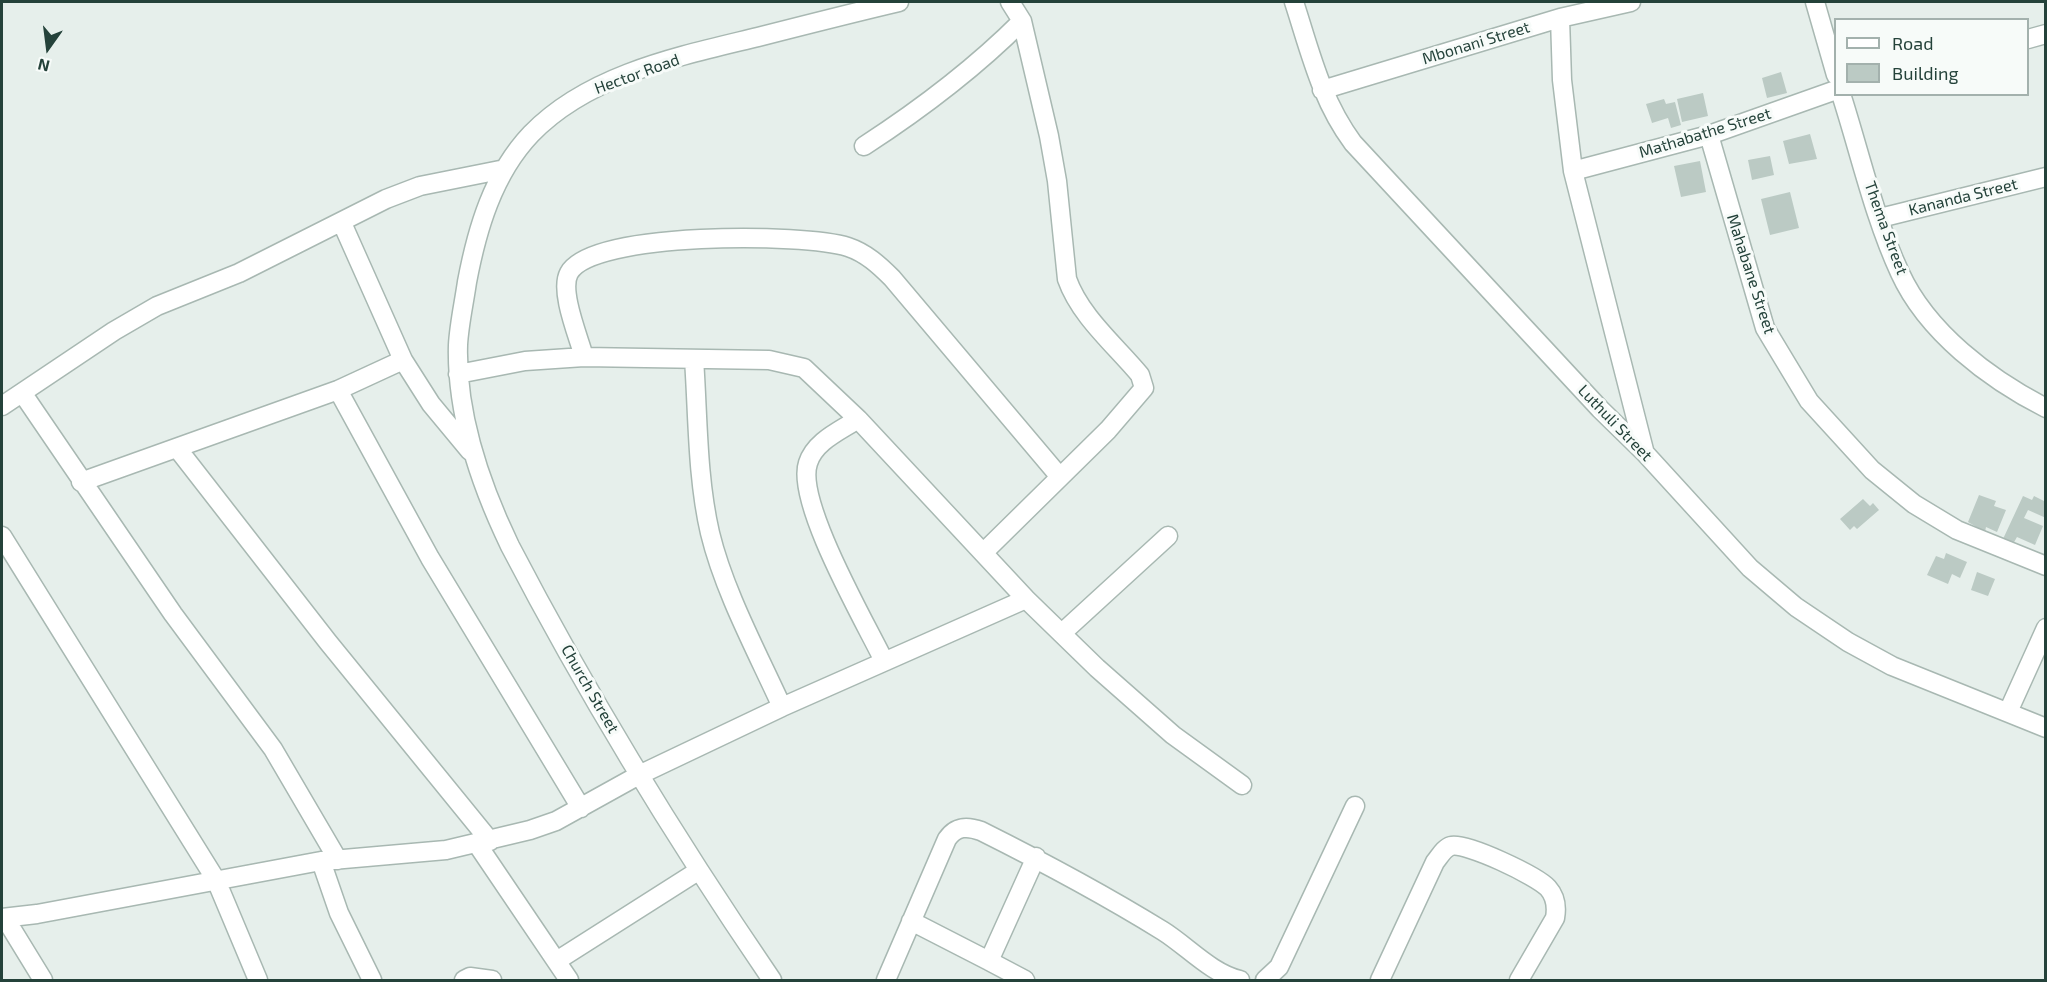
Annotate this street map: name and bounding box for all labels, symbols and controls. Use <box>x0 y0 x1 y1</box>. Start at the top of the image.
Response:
north arrow <box>18 18 78 78</box>
street label: Mbonani Street <box>1420 18 1532 68</box>
legend <box>1834 18 2029 96</box>
text: Road <box>1892 32 1933 54</box>
street label: Hector Road <box>592 50 682 98</box>
text: N <box>36 55 51 77</box>
text: Building <box>1892 62 1959 84</box>
street label: Mathabathe Street <box>1637 104 1773 162</box>
street label: Kananda Street <box>1907 174 2019 220</box>
street label: Thema Street <box>1860 179 1912 277</box>
street label: Mahabane Street <box>1723 212 1779 336</box>
street label: Luthuli Street <box>1574 381 1656 465</box>
street label: Church Street <box>557 641 623 737</box>

